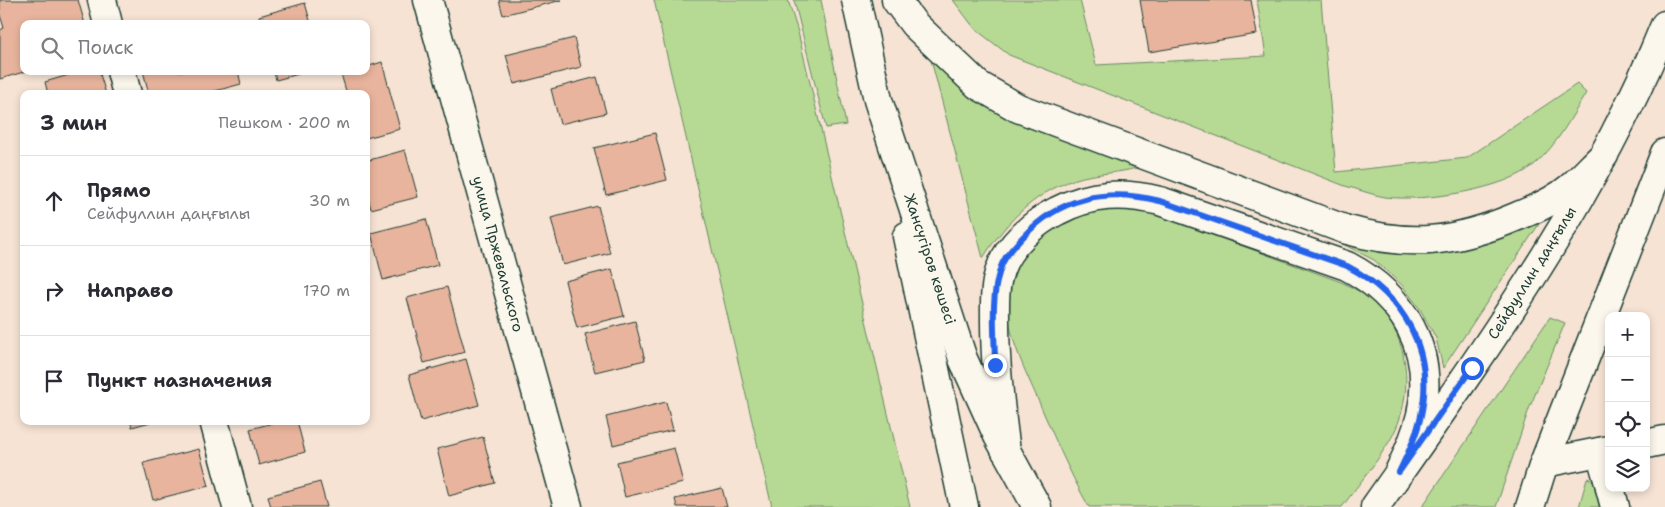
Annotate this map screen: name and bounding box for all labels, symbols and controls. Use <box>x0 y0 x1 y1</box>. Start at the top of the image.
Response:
search box <box>20 20 370 75</box>
icon: search <box>38 34 66 62</box>
text: Поиск <box>78 35 133 60</box>
text: 3 мин <box>40 109 107 137</box>
text: Пешком · 200 m <box>219 112 350 133</box>
street label: улица Пржевальского <box>468 174 528 334</box>
text: Прямо <box>87 178 151 203</box>
icon: ahead <box>40 187 68 215</box>
text: 30 m <box>309 190 350 211</box>
street label: Жансүгіров көшесі <box>899 191 961 327</box>
text: Сейфуллин даңғылы <box>87 203 250 224</box>
street label: Сейфуллин даңғылы <box>1483 203 1581 343</box>
icon: right <box>40 277 68 305</box>
text: Направо <box>87 278 173 303</box>
text: 170 m <box>303 280 350 301</box>
map controls <box>1605 312 1650 492</box>
button: + <box>1605 312 1650 357</box>
route end <box>984 354 1007 377</box>
route start <box>1461 357 1484 380</box>
button: − <box>1605 357 1650 402</box>
icon: arrive <box>40 367 68 395</box>
text: Пункт назначения <box>87 368 272 393</box>
button: locate <box>1605 402 1650 447</box>
button: layers <box>1605 447 1650 492</box>

